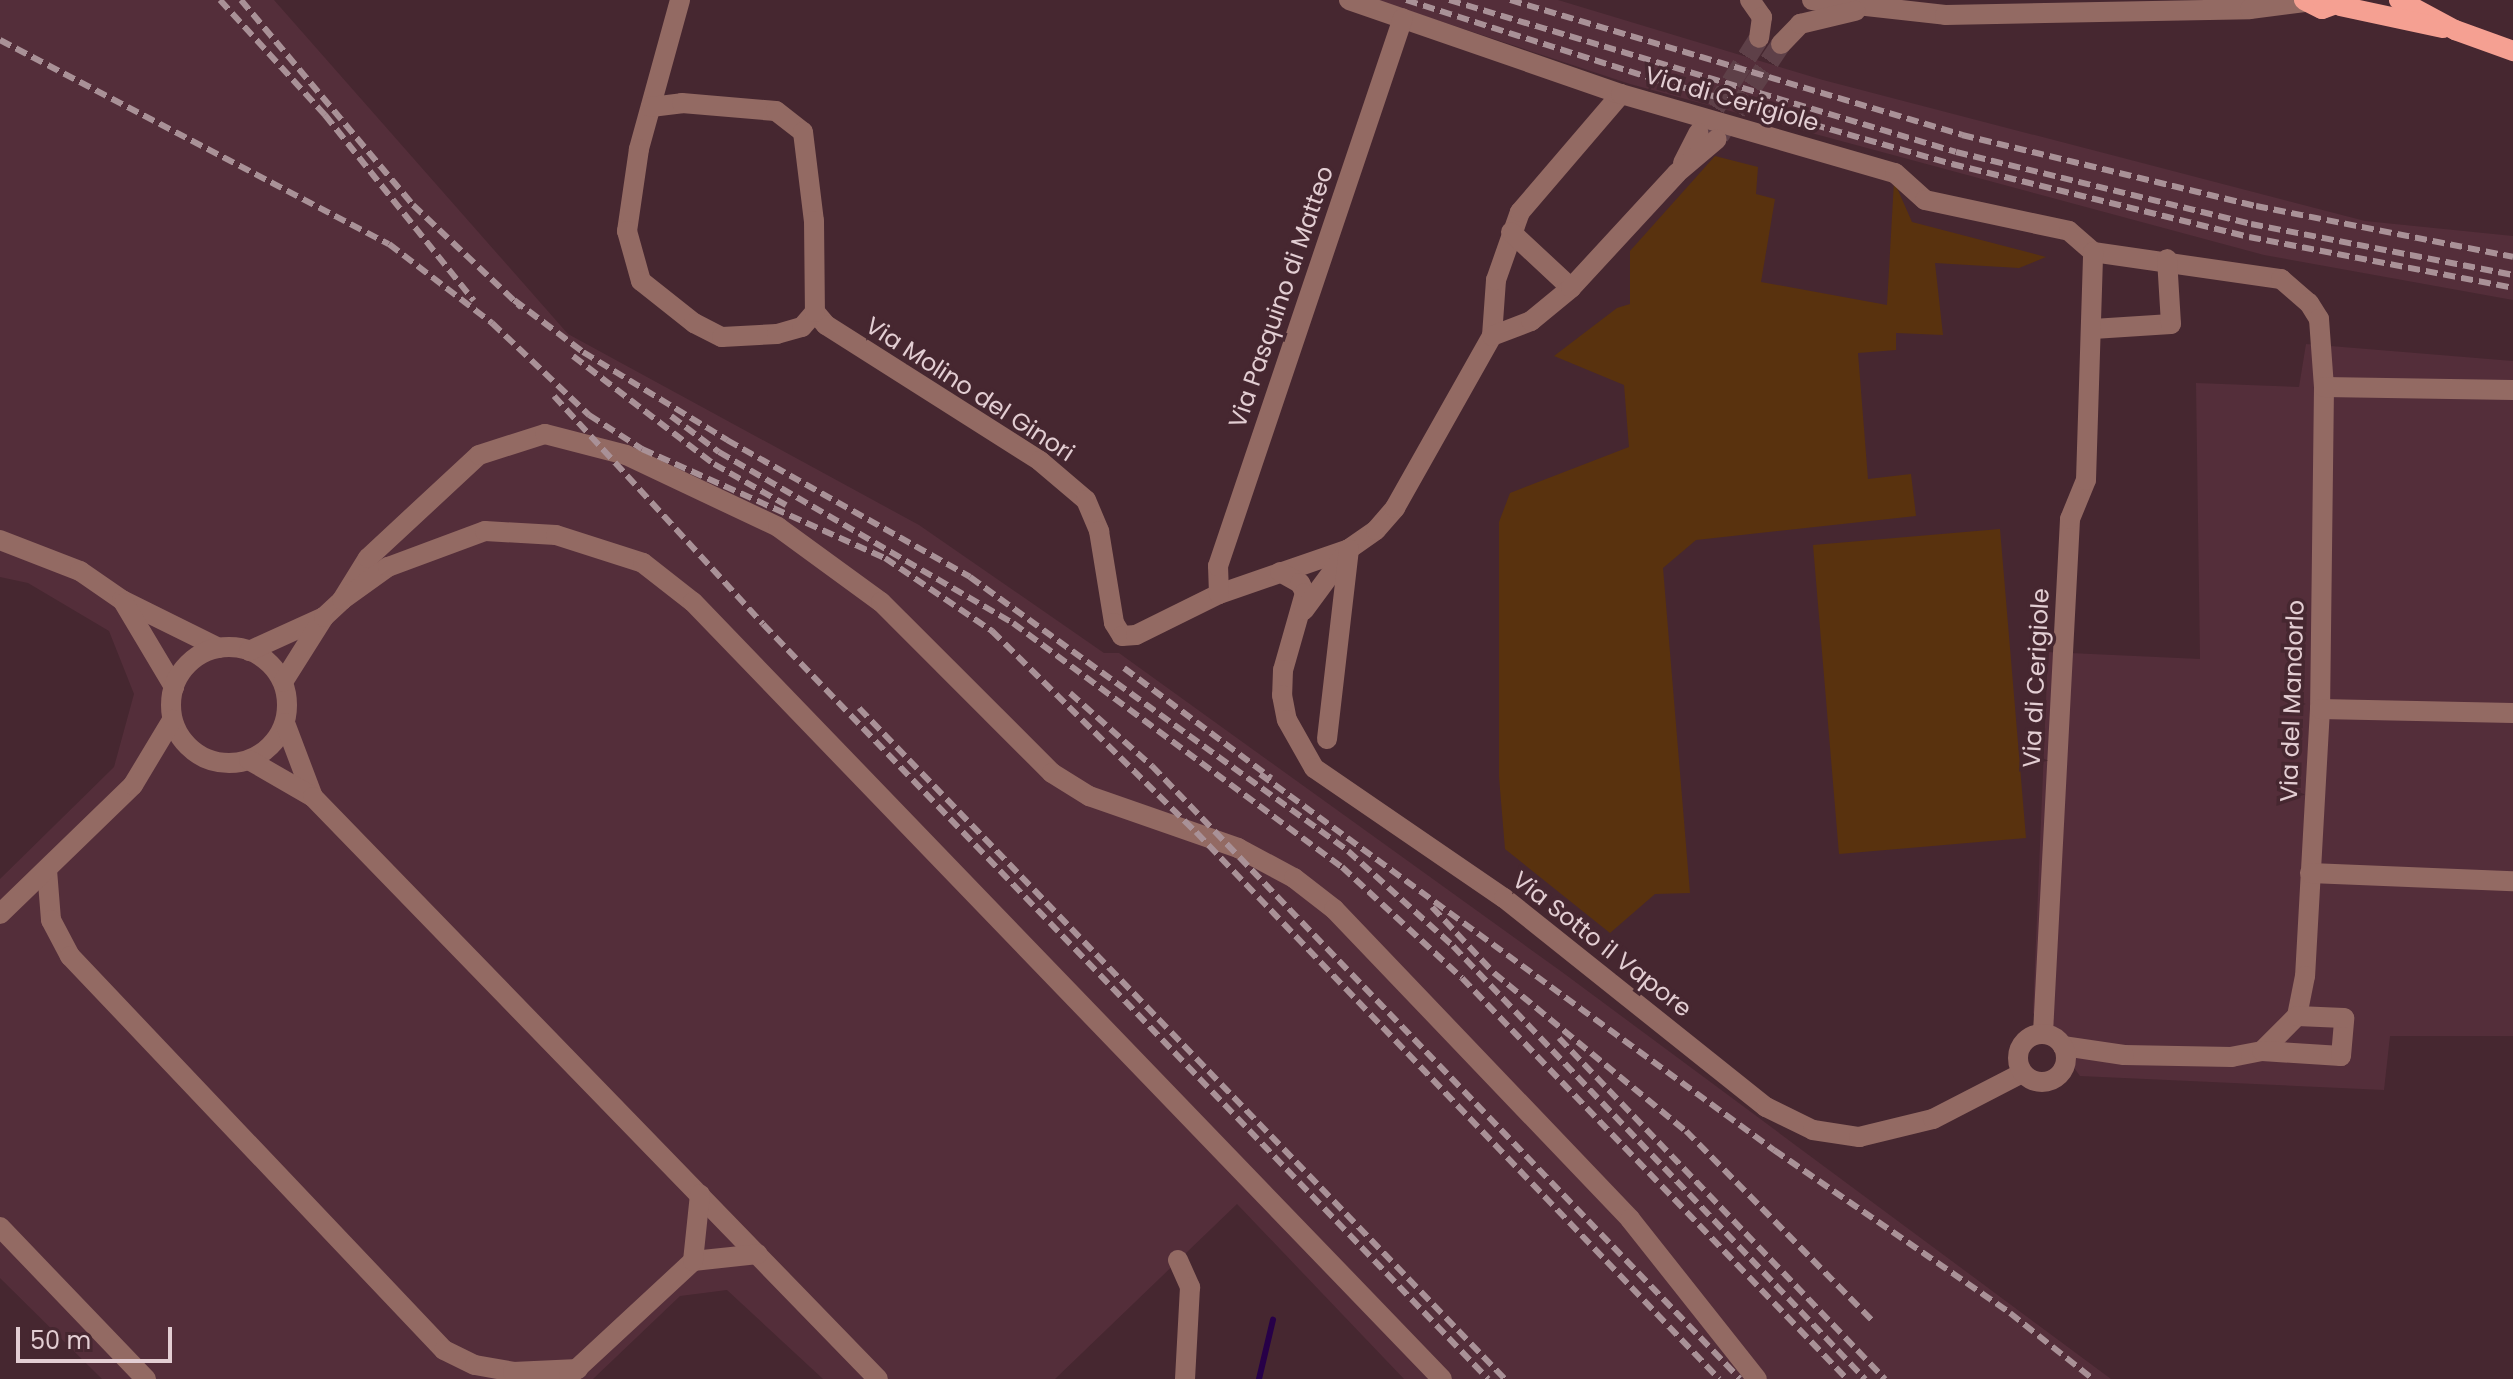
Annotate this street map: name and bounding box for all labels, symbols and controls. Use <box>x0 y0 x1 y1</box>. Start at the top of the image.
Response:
street label: Via di Cerigiole <box>1642 60 1822 138</box>
street label: Via Pasquino di Matteo <box>1223 162 1339 432</box>
street label: Via Molino del Ginori <box>860 311 1080 467</box>
street label: Via di Cerigiole <box>2017 587 2055 769</box>
street label: Via del Mandorlo <box>2274 599 2310 803</box>
street label: Via Sotto il Vapore <box>1507 865 1697 1023</box>
scale bar <box>20 1311 176 1361</box>
text: 50 m <box>30 1324 91 1357</box>

